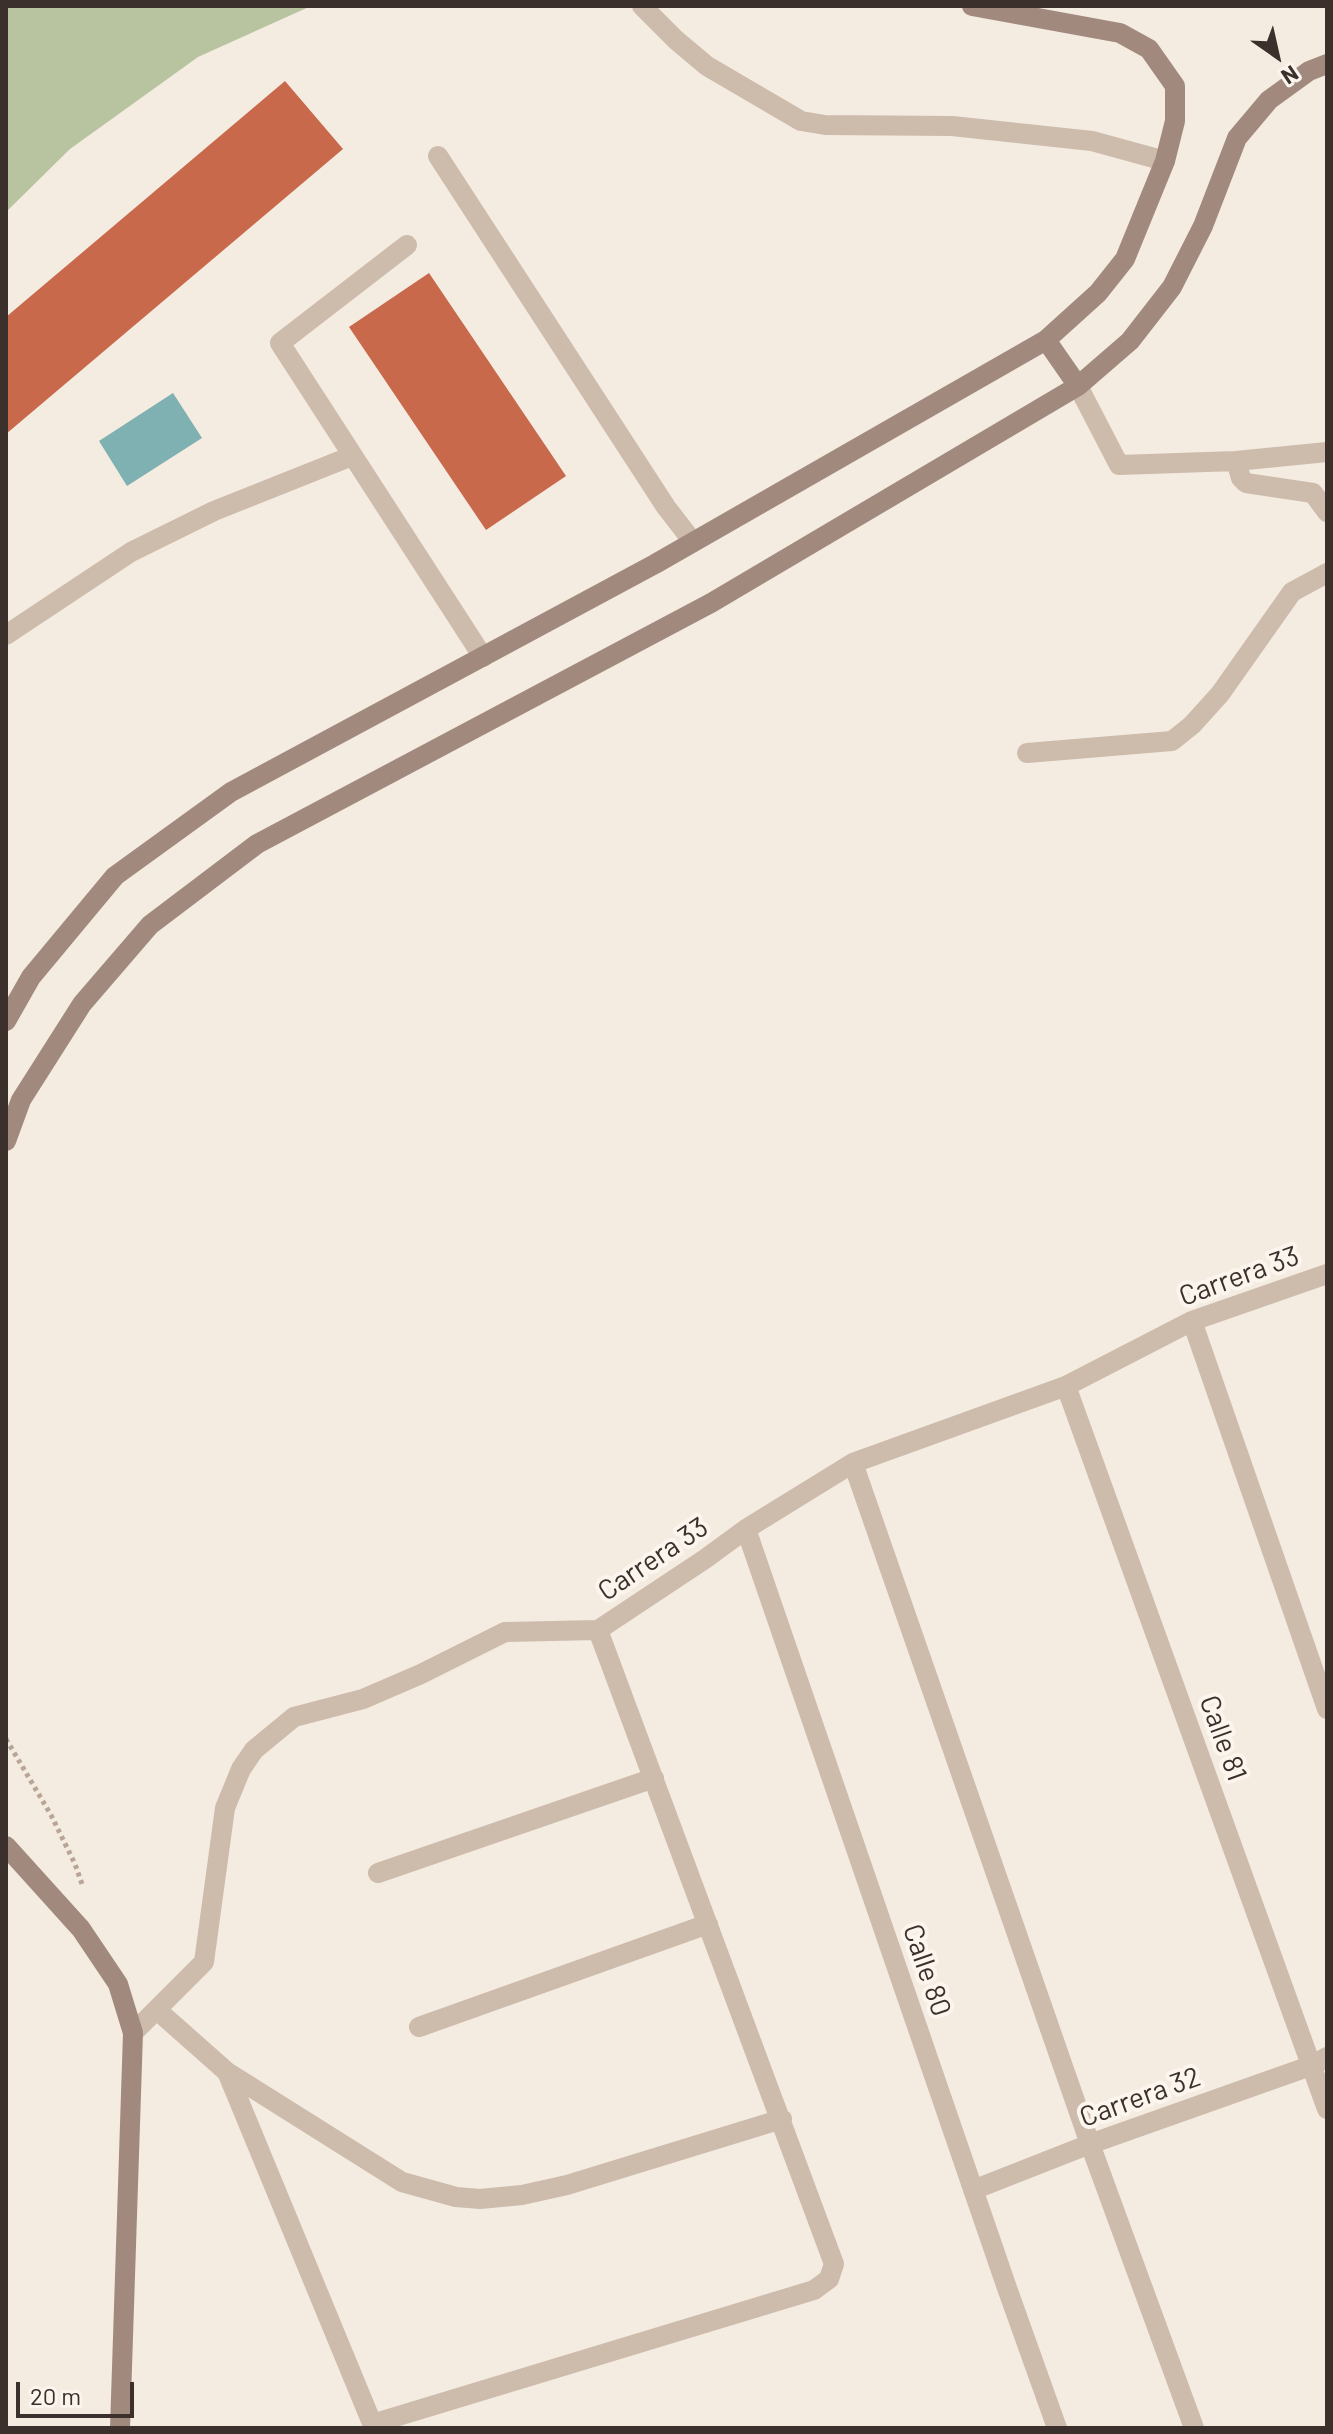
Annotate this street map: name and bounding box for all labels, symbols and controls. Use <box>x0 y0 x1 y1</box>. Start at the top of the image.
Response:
north arrow <box>1237 16 1317 96</box>
text: N <box>1277 61 1304 91</box>
street label: Carrera 33 <box>1174 1239 1304 1313</box>
street label: Carrera 33 <box>592 1510 714 1608</box>
street label: Calle 81 <box>1192 1691 1254 1785</box>
street label: Calle 80 <box>896 1920 958 2020</box>
street label: Carrera 32 <box>1075 2060 1205 2134</box>
scale bar <box>20 2366 138 2416</box>
text: 20 m <box>30 2381 81 2410</box>

